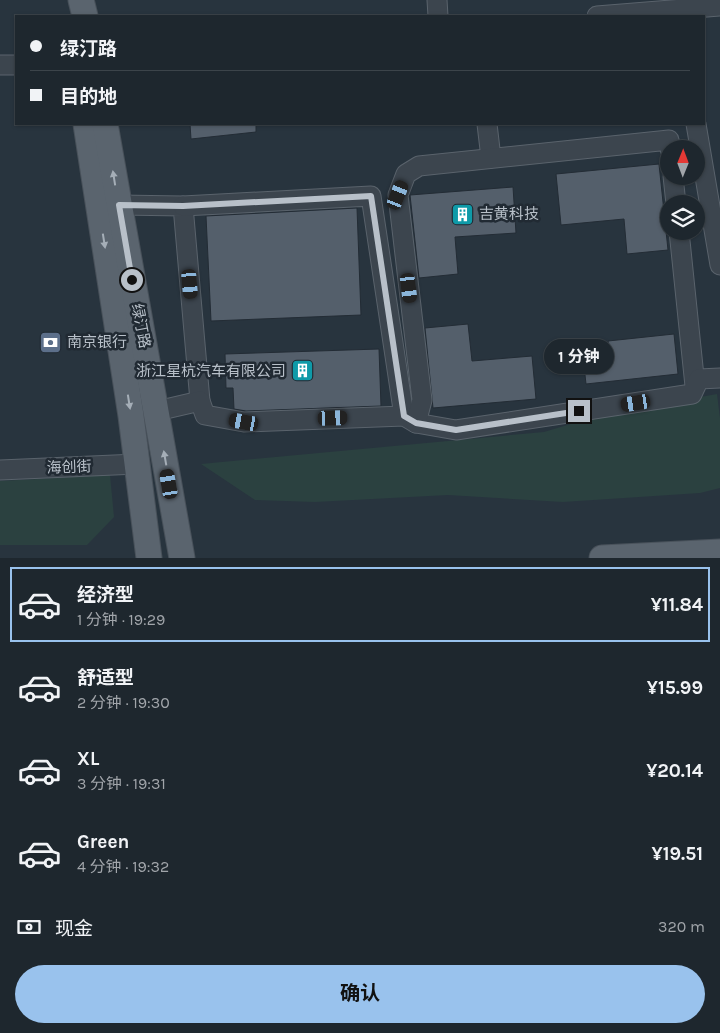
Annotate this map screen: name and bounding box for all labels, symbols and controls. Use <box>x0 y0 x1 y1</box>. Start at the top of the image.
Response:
text: 绿汀路 <box>60 38 117 60</box>
text: 目的地 <box>60 86 117 108</box>
north arrow <box>660 140 705 185</box>
map controls <box>660 140 705 240</box>
one-way arrow <box>110 169 118 185</box>
car <box>385 178 410 212</box>
button: layers <box>660 195 705 240</box>
building icon: 吉黄科技 <box>451 202 475 226</box>
place label: 吉黄科技 <box>479 205 539 223</box>
one-way arrow <box>100 233 108 249</box>
car <box>181 268 198 300</box>
route start <box>121 269 143 291</box>
car <box>399 272 418 304</box>
street label: 绿汀路 <box>128 302 154 350</box>
bank icon: 南京银行 <box>39 330 63 354</box>
place label: 南京银行 <box>67 333 127 351</box>
callout: 1 分钟 <box>544 338 614 374</box>
text: 1 分钟 <box>558 347 600 366</box>
building icon: 浙江星杭汽车有限公司 <box>290 359 314 383</box>
place label: 浙江星杭汽车有限公司 <box>136 362 286 380</box>
car <box>620 393 651 413</box>
one-way arrow <box>125 394 133 410</box>
route end <box>568 400 590 422</box>
car <box>317 410 348 426</box>
car <box>227 412 260 432</box>
one-way arrow <box>160 450 168 466</box>
street label: 海创街 <box>46 457 92 477</box>
car <box>159 468 178 500</box>
icon: car <box>17 582 62 627</box>
text: 经济型 <box>77 584 134 606</box>
text: ¥11.84 <box>651 594 703 616</box>
text: 1 分钟 · 19:29 <box>77 610 165 629</box>
icon: car <box>17 665 62 710</box>
text: 舒适型 <box>77 667 134 689</box>
text: ¥15.99 <box>647 677 703 699</box>
text: 2 分钟 · 19:30 <box>77 693 170 712</box>
icon: car <box>17 748 62 793</box>
text: XL <box>77 748 99 770</box>
text: ¥20.14 <box>646 760 703 782</box>
text: 3 分钟 · 19:31 <box>77 774 166 793</box>
icon: car <box>17 831 62 876</box>
text: Green <box>77 831 129 853</box>
text: ¥19.51 <box>652 843 703 865</box>
text: 4 分钟 · 19:32 <box>77 857 169 876</box>
icon: cash <box>15 913 43 941</box>
text: 320 m <box>658 917 705 936</box>
text: 现金 <box>55 918 93 940</box>
button: 确认 <box>15 965 705 1023</box>

